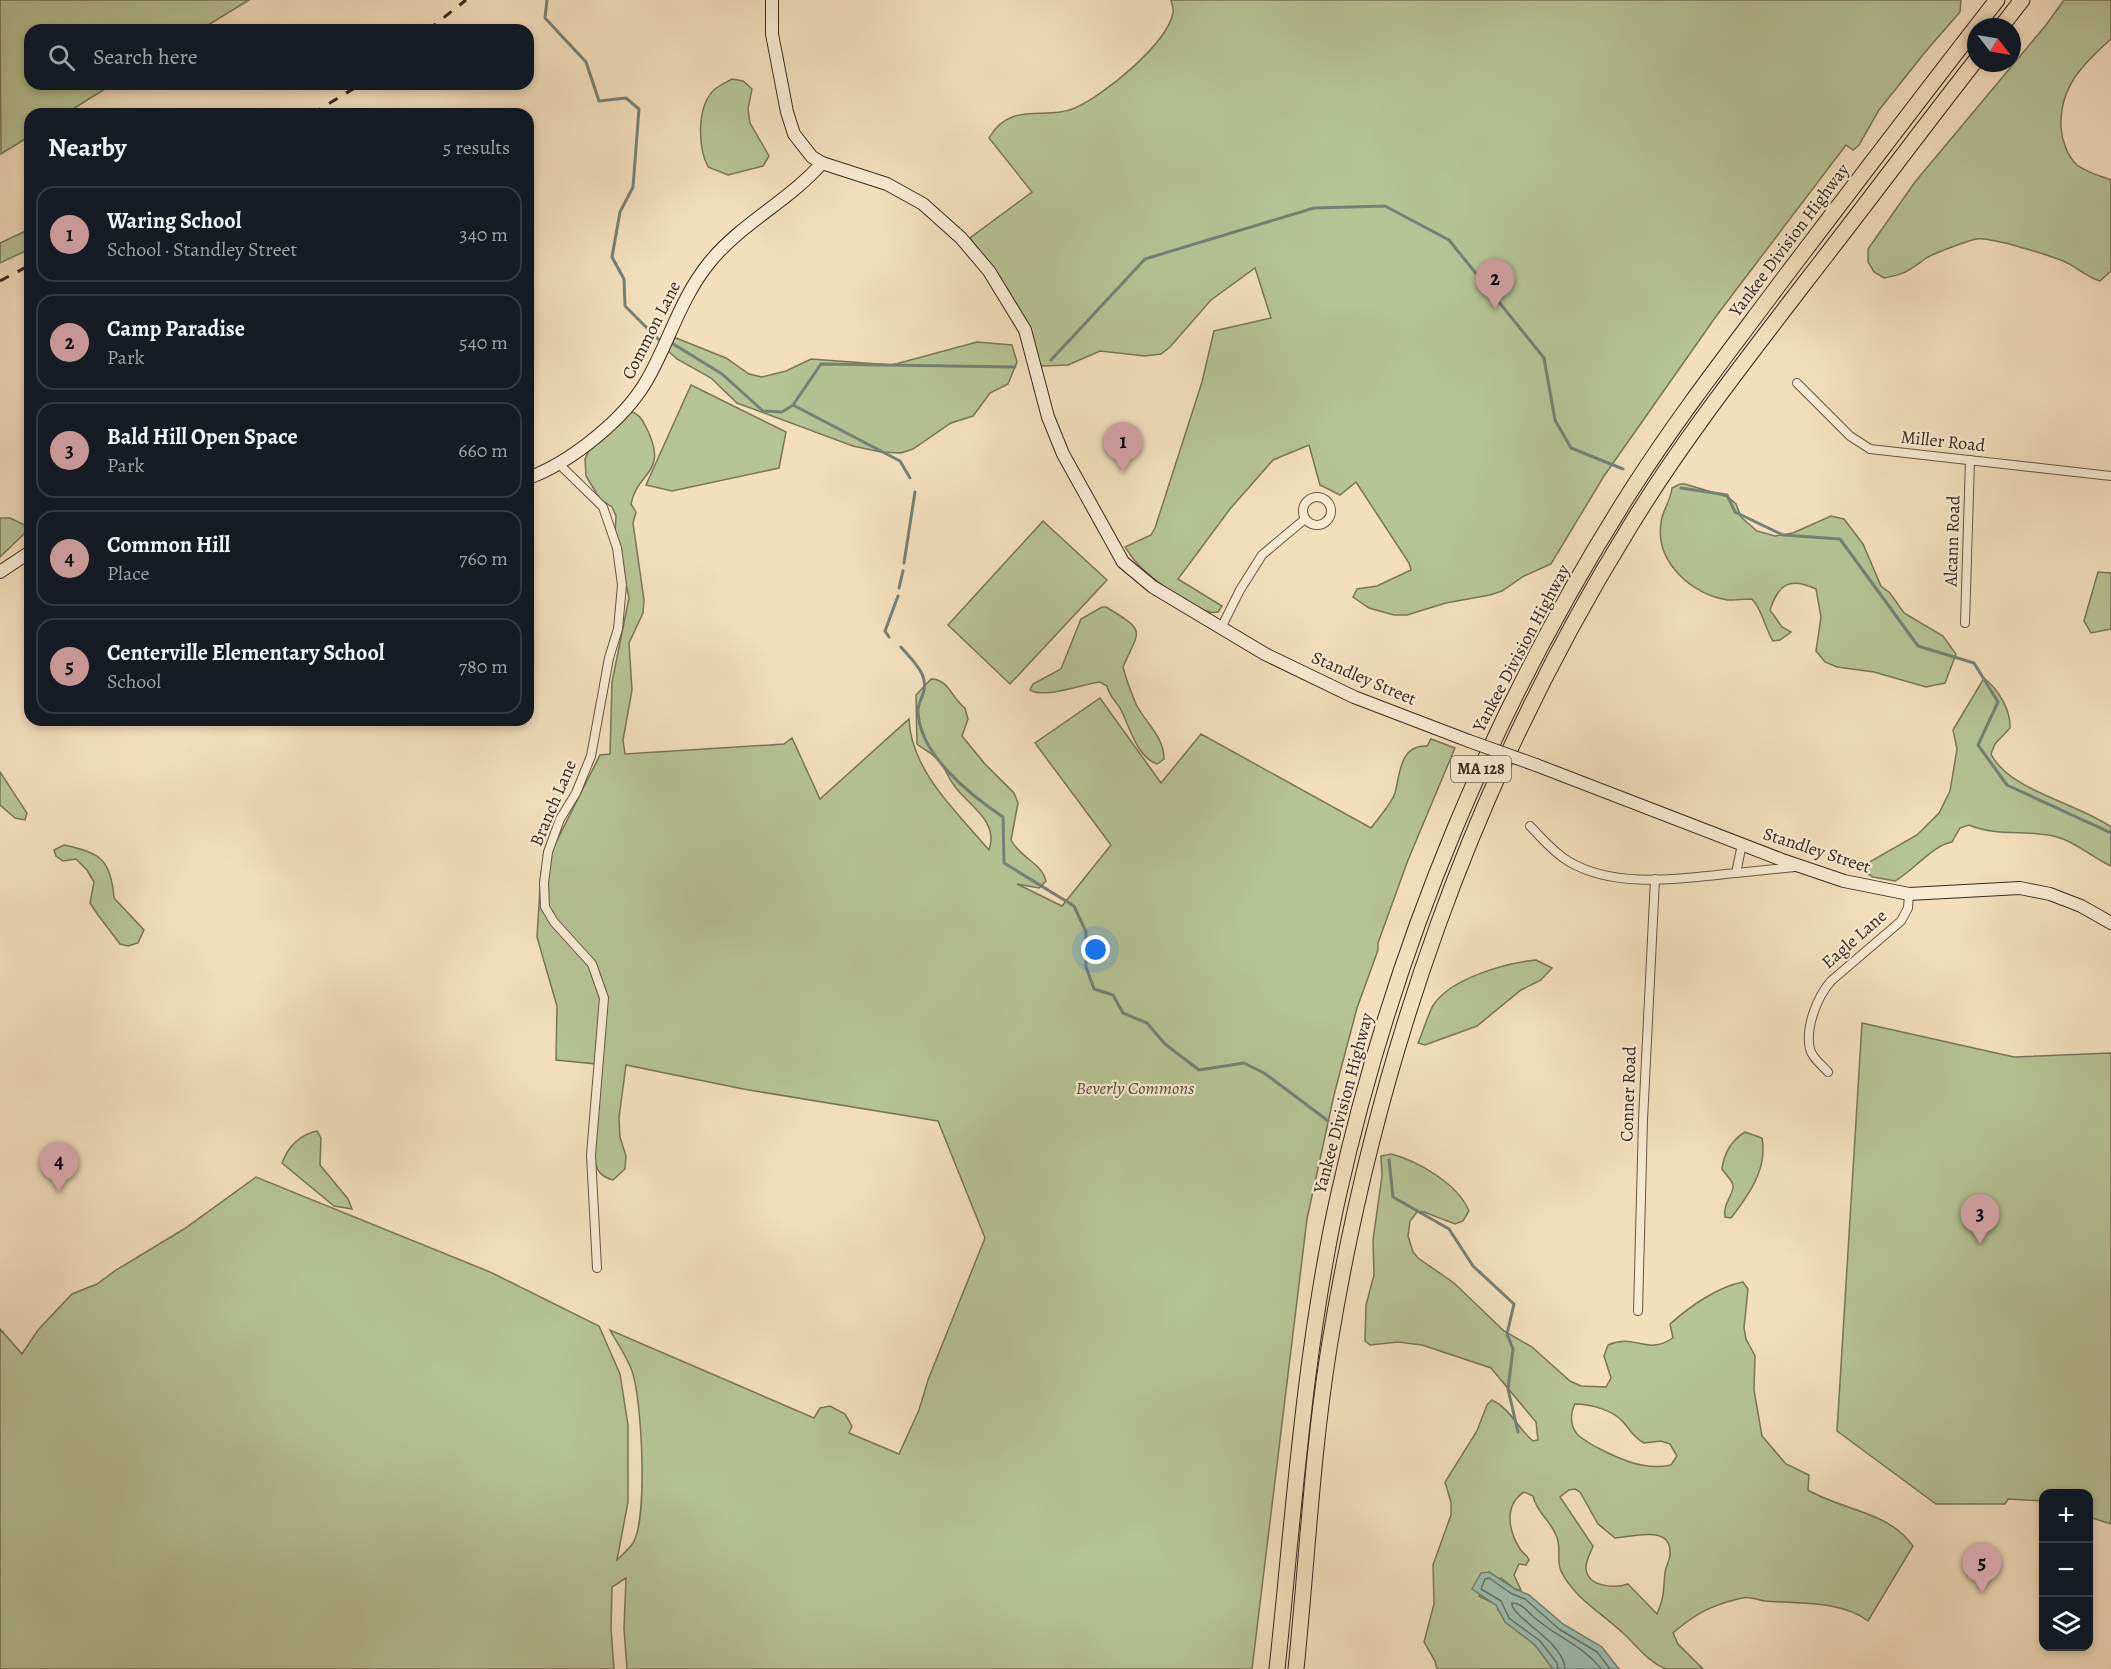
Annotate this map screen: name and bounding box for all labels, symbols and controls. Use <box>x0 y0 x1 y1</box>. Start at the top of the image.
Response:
north arrow <box>1967 18 2021 72</box>
search box <box>24 24 534 90</box>
icon: search <box>45 41 78 74</box>
text: Search here <box>93 42 198 72</box>
text: Nearby <box>48 130 127 165</box>
text: 5 results <box>443 134 510 161</box>
street label: Yankee Division Highway <box>1723 158 1855 322</box>
text: Waring School <box>107 206 241 236</box>
text: 1 <box>66 221 73 248</box>
text: 340 m <box>459 221 508 248</box>
text: School · Standley Street <box>107 236 297 263</box>
pin: 2 <box>1476 260 1514 309</box>
street label: Common Lane <box>616 277 686 383</box>
text: Camp Paradise <box>107 314 245 344</box>
text: 2 <box>65 329 74 356</box>
text: 540 m <box>459 329 508 356</box>
text: Park <box>107 344 145 371</box>
text: Bald Hill Open Space <box>107 422 298 452</box>
pin: 1 <box>1104 422 1142 472</box>
street label: Miller Road <box>1900 425 1987 457</box>
text: 3 <box>65 437 74 464</box>
text: 660 m <box>458 437 508 464</box>
text: Park <box>107 452 145 479</box>
street label: Alcann Road <box>1938 495 1966 588</box>
text: Common Hill <box>107 530 230 560</box>
text: 4 <box>65 545 74 572</box>
text: 760 m <box>459 545 508 572</box>
street label: Yankee Division Highway <box>1466 559 1576 737</box>
text: Place <box>107 560 149 587</box>
text: Centerville Elementary School <box>107 638 385 668</box>
street label: Standley Street <box>1308 645 1420 711</box>
text: 5 <box>65 653 74 680</box>
text: 780 m <box>459 653 508 680</box>
text: School <box>107 668 161 695</box>
street label: Branch Lane <box>524 756 582 850</box>
road number: MA 128 <box>1451 756 1511 782</box>
street label: Standley Street <box>1760 821 1874 879</box>
street label: Eagle Lane <box>1816 904 1892 974</box>
your location <box>1081 935 1110 964</box>
street label: Yankee Division Highway <box>1307 1009 1379 1197</box>
street label: Conner Road <box>1614 1045 1642 1142</box>
park label: Beverly Commons <box>1076 1076 1194 1100</box>
pin: 4 <box>40 1142 78 1192</box>
pin: 3 <box>1960 1194 2000 1244</box>
map controls <box>2039 1489 2093 1651</box>
button: + <box>2039 1489 2093 1543</box>
button: − <box>2039 1543 2093 1597</box>
pin: 5 <box>1962 1544 2002 1593</box>
button: layers <box>2039 1597 2093 1651</box>

